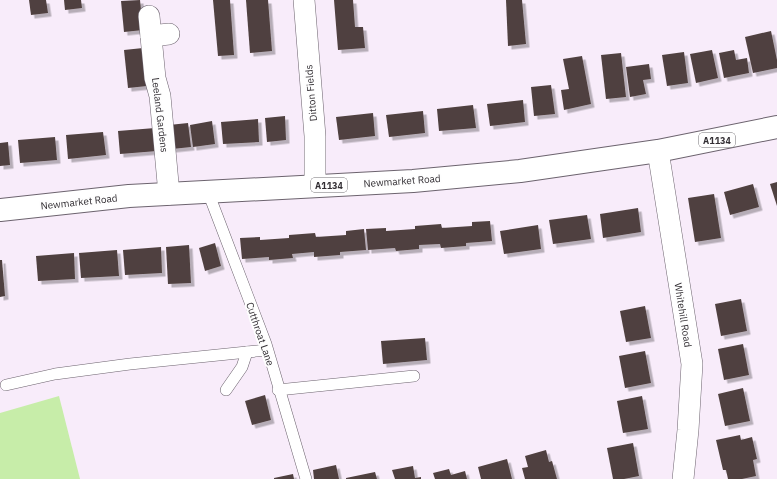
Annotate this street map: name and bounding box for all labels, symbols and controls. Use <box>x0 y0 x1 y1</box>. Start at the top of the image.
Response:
street label: Ditton Fields <box>302 64 320 122</box>
street label: Leeland Gardens <box>149 77 171 153</box>
road number: A1134 <box>699 133 735 147</box>
street label: Newmarket Road <box>363 172 441 190</box>
road number: A1134 <box>311 178 347 192</box>
street label: Newmarket Road <box>40 191 118 213</box>
street label: Whitehill Road <box>671 282 695 348</box>
street label: Cutthroat Lane <box>243 300 277 368</box>

